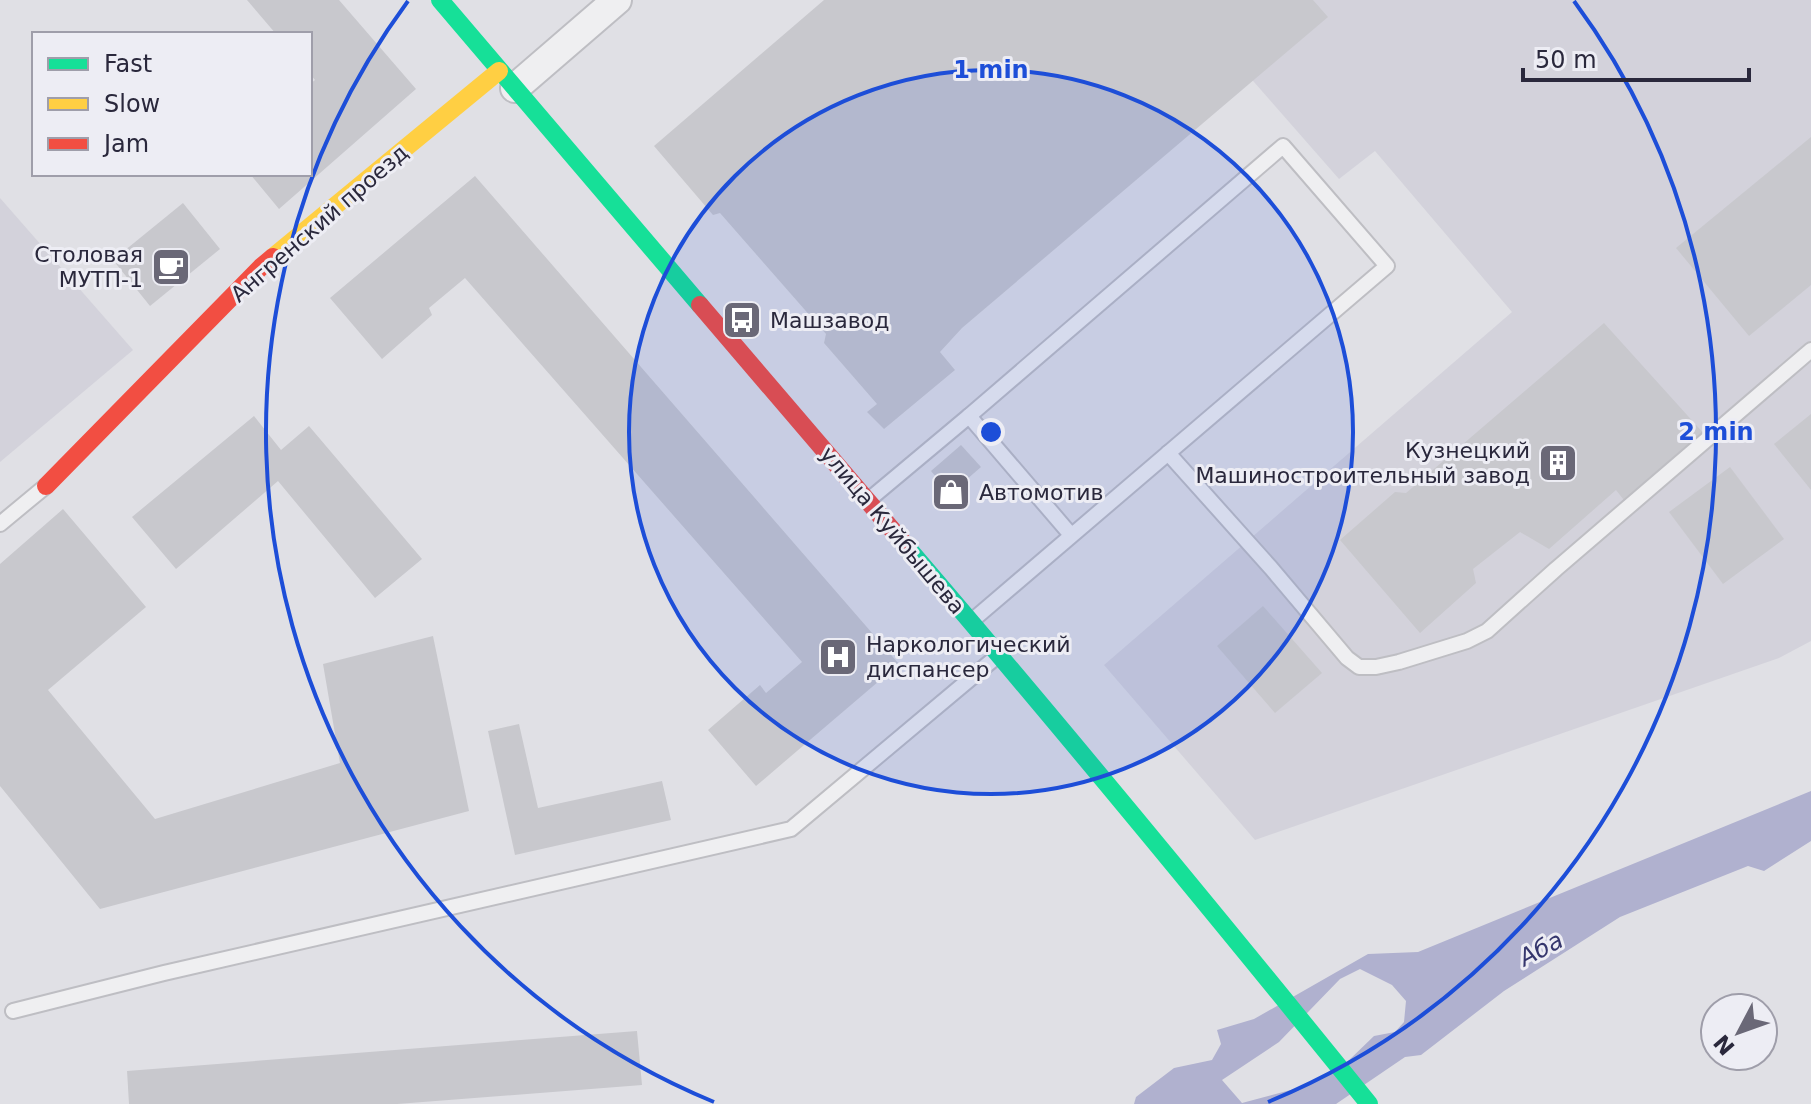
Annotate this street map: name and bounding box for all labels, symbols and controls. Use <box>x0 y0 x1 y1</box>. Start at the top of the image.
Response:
legend <box>32 32 312 176</box>
scale bar <box>1523 32 1749 82</box>
text: 50 m <box>1535 46 1597 74</box>
text: Fast <box>104 50 152 78</box>
text: 1 min <box>953 56 1029 84</box>
text: Slow <box>104 90 160 118</box>
text: Jam <box>102 130 149 158</box>
street label: Ангренский проезд <box>226 140 413 307</box>
place label: Столовая МУТП-1 <box>34 242 143 292</box>
cafe icon: Столовая МУТП-1 <box>150 246 192 288</box>
bus stop icon: Машзавод <box>721 299 763 341</box>
place label: Машзавод <box>770 308 889 333</box>
centre of rings <box>977 418 1005 446</box>
text: 2 min <box>1678 418 1754 446</box>
place label: Кузнецкий Машиностроительный завод <box>1195 438 1530 488</box>
street label: улица Куйбышева <box>815 442 970 619</box>
building icon: Кузнецкий Машиностроительный завод <box>1537 442 1579 484</box>
shop icon: Автомотив <box>930 471 972 513</box>
place label: Автомотив <box>979 480 1103 505</box>
place label: Наркологический диспансер <box>866 632 1071 682</box>
hospital icon: Наркологический диспансер <box>817 636 859 678</box>
water label: Аба <box>1512 926 1568 973</box>
north arrow <box>1699 992 1779 1072</box>
text: N <box>1709 1030 1740 1060</box>

